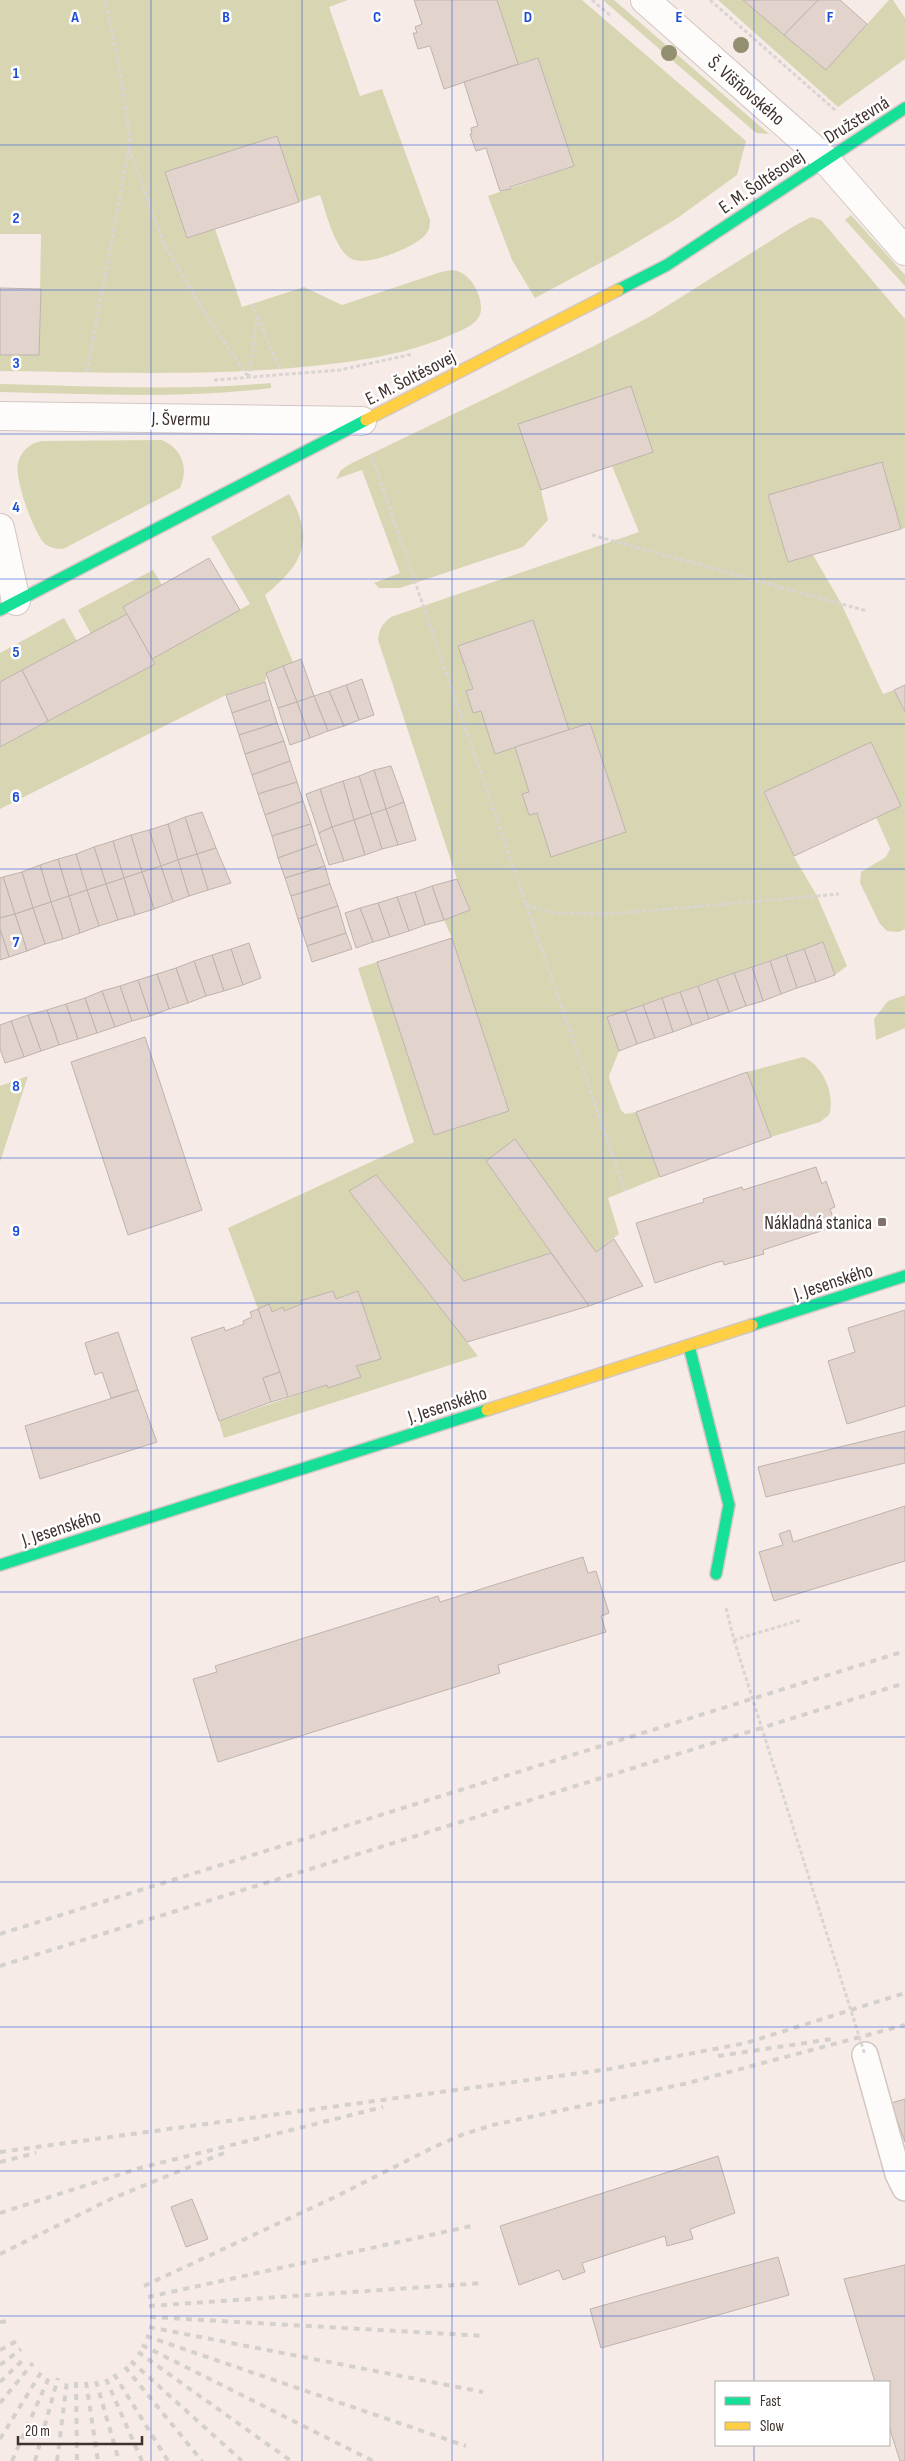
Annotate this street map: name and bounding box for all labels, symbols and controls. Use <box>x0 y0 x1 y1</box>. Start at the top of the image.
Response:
text: A <box>70 8 79 27</box>
text: B <box>222 8 230 27</box>
text: C <box>373 8 381 27</box>
text: D <box>524 8 532 27</box>
text: E <box>676 8 683 27</box>
text: F <box>827 8 834 27</box>
street label: Š. Višňovského <box>703 52 789 131</box>
text: 1 <box>13 64 20 83</box>
street label: Družstevná <box>820 91 894 149</box>
street label: E. M. Šoltésovej <box>715 145 809 219</box>
text: 2 <box>12 209 20 228</box>
street label: E. M. Šoltésovej <box>362 346 460 411</box>
text: 3 <box>12 354 20 373</box>
street label: J. Švermu <box>150 407 211 432</box>
text: 4 <box>12 498 20 517</box>
text: 5 <box>12 643 20 662</box>
text: 6 <box>12 788 20 807</box>
text: 7 <box>13 933 20 952</box>
text: 8 <box>12 1077 20 1096</box>
place label: Nákladná stanica <box>764 1212 872 1235</box>
marker: Nákladná stanica <box>876 1216 888 1228</box>
text: 9 <box>12 1222 20 1241</box>
street label: J. Jesenského <box>790 1259 876 1306</box>
street label: J. Jesenského <box>404 1382 490 1429</box>
street label: J. Jesenského <box>18 1505 104 1552</box>
legend <box>715 2381 890 2446</box>
text: Fast <box>760 2392 782 2411</box>
scale bar <box>18 2414 141 2446</box>
text: Slow <box>760 2417 784 2436</box>
text: 20 m <box>25 2422 50 2441</box>

